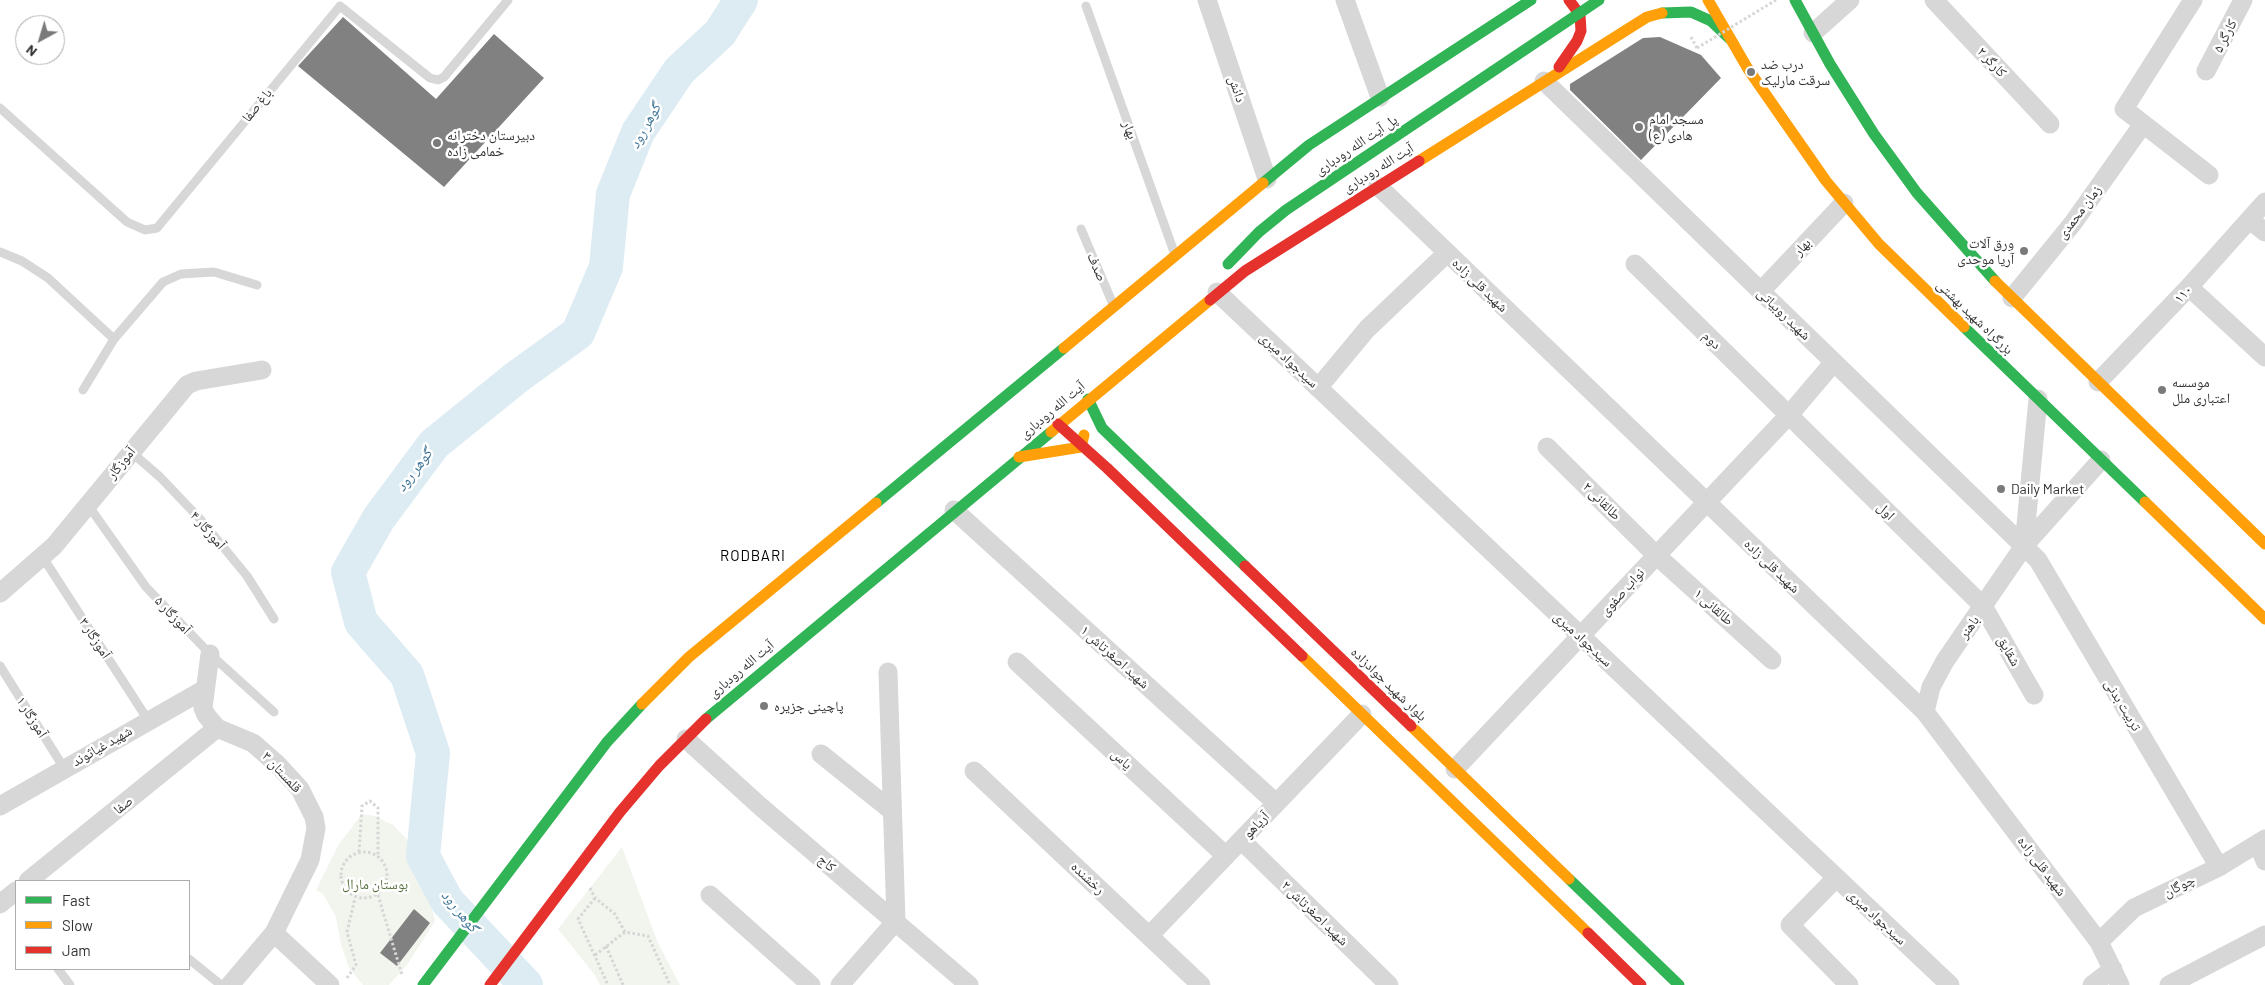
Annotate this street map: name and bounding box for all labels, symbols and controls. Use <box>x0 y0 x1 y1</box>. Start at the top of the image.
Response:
north arrow <box>15 15 65 65</box>
street label: کارگر ۵ <box>2210 16 2240 56</box>
text: N <box>22 42 40 61</box>
street label: کارگر ۲ <box>1974 43 2010 81</box>
place label: درب ضد سرقت مارلیک <box>1761 56 1830 88</box>
marker: درب ضد سرقت مارلیک <box>1745 66 1757 78</box>
street label: دانش <box>1225 73 1249 105</box>
street label: باغ صفا <box>238 85 276 125</box>
water label: گوهر رود <box>625 100 665 152</box>
street label: پل آیت الله رودباری <box>1311 111 1401 179</box>
place label: مسجد امام هادی (ع) <box>1649 111 1704 144</box>
street label: بهار <box>1119 119 1141 141</box>
marker: مسجد امام هادی (ع) <box>1633 121 1645 133</box>
place label: دبیرستان دخترانه خمامی زاده <box>447 127 535 160</box>
marker: دبیرستان دخترانه خمامی زاده <box>431 137 443 149</box>
street label: آیت الله رودباری <box>1339 140 1417 196</box>
street label: زمان محمدی <box>2053 182 2105 242</box>
street label: بهار <box>1790 235 1814 259</box>
place label: ورق آلات آریا موحدی <box>1957 235 2014 268</box>
marker: ورق آلات آریا موحدی <box>2018 245 2030 257</box>
street label: صدف <box>1084 250 1110 284</box>
street label: شهید قلی زاده <box>1449 254 1511 316</box>
street label: بزرگراه شهید بهشتی <box>1933 276 2017 358</box>
street label: ۱۱۰ <box>2170 281 2196 307</box>
street label: شهید روبیاتی <box>1754 284 1814 344</box>
street label: دوم <box>1699 327 1725 353</box>
street label: سیدجواد میری <box>1256 329 1322 391</box>
place label: موسسه اعتباری ملل <box>2172 374 2230 407</box>
street label: آیت الله رودباری <box>1016 378 1088 442</box>
marker: موسسه اعتباری ملل <box>2156 384 2168 396</box>
street label: آموزگار <box>103 444 139 482</box>
water label: گوهر رود <box>392 445 436 495</box>
street label: طالقانی ۲ <box>1579 478 1625 524</box>
place label: Daily Market <box>2011 481 2084 497</box>
marker: Daily Market <box>1995 483 2007 495</box>
street label: اول <box>1874 499 1898 523</box>
street label: آموزگار ۴ <box>187 507 229 553</box>
street label: شهید قلی زاده <box>1741 535 1803 597</box>
district label: RODBARI <box>719 547 787 565</box>
street label: نواب صفوی <box>1596 564 1648 620</box>
street label: طالقانی ۱ <box>1691 585 1737 629</box>
street label: آموزگار ۵ <box>151 593 195 637</box>
street label: سیدجواد میری <box>1550 608 1616 670</box>
street label: باهنر <box>1955 612 1983 642</box>
street label: آموزگار ۳ <box>76 614 114 662</box>
street label: شهید اصغرتاش ۱ <box>1077 622 1153 692</box>
street label: شقایق <box>1994 633 2024 669</box>
street label: آیت الله رودباری <box>705 637 777 701</box>
street label: بلوار شهید جوادزاده <box>1347 643 1431 725</box>
street label: تربیت بدنی <box>2101 676 2145 734</box>
street label: آموزگار ۱ <box>13 693 51 741</box>
place label: پاچینی جزیره <box>774 698 844 714</box>
marker: پاچینی جزیره <box>758 700 770 712</box>
street label: شهید غیاثوند <box>69 722 135 770</box>
street label: یاس <box>1108 745 1136 773</box>
street label: قلمستان ۳ <box>259 748 305 796</box>
street label: صفا <box>110 792 136 818</box>
street label: آریاهو <box>1239 808 1273 842</box>
street label: شهید قلی زاده <box>2014 833 2070 899</box>
street label: کاج <box>815 851 839 875</box>
street label: رخشنده <box>1068 858 1108 898</box>
street label: چوگان <box>2160 871 2198 901</box>
park label: بوستان مارال <box>342 876 408 892</box>
street label: شهید اصغرتاش ۲ <box>1278 877 1352 949</box>
legend <box>15 880 190 970</box>
water label: گوهر رود <box>438 886 482 936</box>
street label: سیدجواد میری <box>1844 886 1910 948</box>
text: Fast <box>62 891 90 909</box>
text: Slow <box>62 916 93 934</box>
text: Jam <box>62 941 91 959</box>

